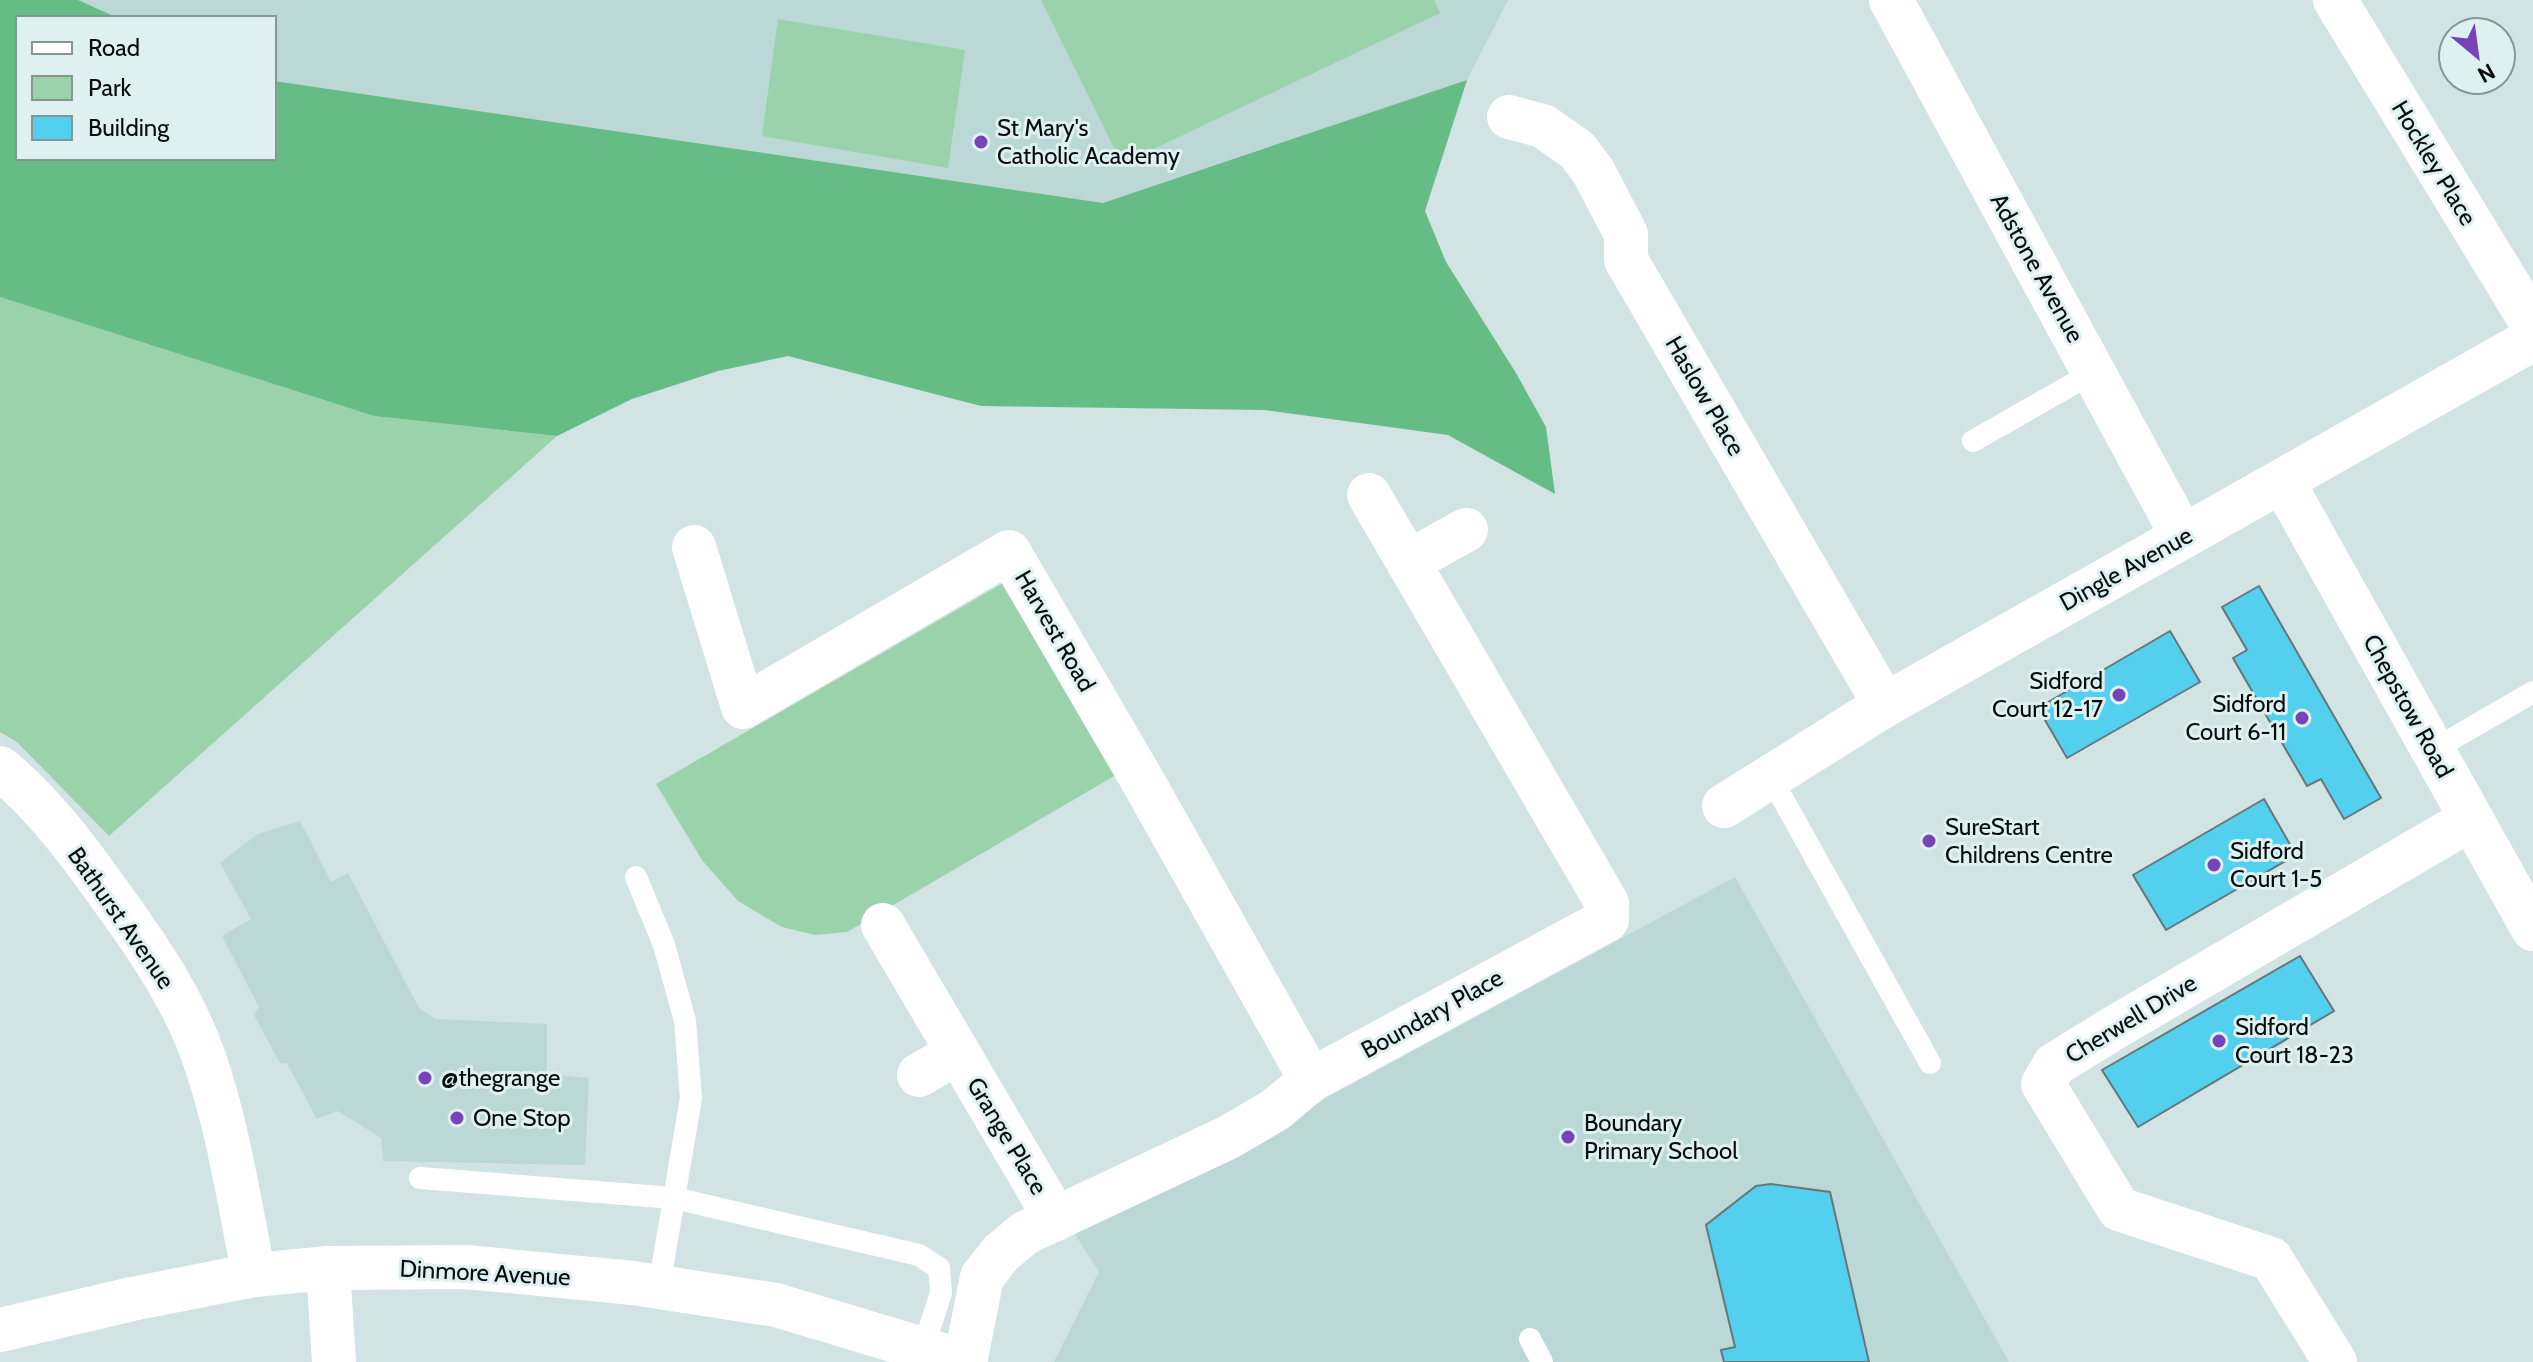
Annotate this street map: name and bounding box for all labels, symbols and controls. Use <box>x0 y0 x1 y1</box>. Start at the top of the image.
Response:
legend <box>16 16 276 160</box>
north arrow <box>2437 16 2517 96</box>
text: Road <box>88 33 140 62</box>
text: N <box>2473 57 2500 89</box>
text: Park <box>88 73 131 102</box>
street label: Hockley Place <box>2386 95 2483 230</box>
text: Building <box>88 113 170 142</box>
place label: St Mary's Catholic Academy <box>997 113 1180 170</box>
marker: St Mary's Catholic Academy <box>972 133 990 151</box>
street label: Adstone Avenue <box>1984 188 2090 347</box>
street label: Haslow Place <box>1660 331 1751 461</box>
street label: Dingle Avenue <box>2054 520 2197 617</box>
street label: Harvest Road <box>1009 565 1102 697</box>
street label: Chepstow Road <box>2357 629 2460 782</box>
place label: Sidford Court 12-17 <box>1992 666 2103 723</box>
marker: Sidford Court 12-17 <box>2110 686 2128 704</box>
place label: Sidford Court 6-11 <box>2186 689 2286 746</box>
marker: Sidford Court 6-11 <box>2293 709 2311 727</box>
place label: SureStart Childrens Centre <box>1945 812 2113 869</box>
marker: SureStart Childrens Centre <box>1920 832 1938 850</box>
place label: Sidford Court 1-5 <box>2230 836 2322 893</box>
street label: Bathurst Avenue <box>62 841 181 994</box>
marker: Sidford Court 1-5 <box>2205 856 2223 874</box>
street label: Boundary Place <box>1356 963 1508 1064</box>
street label: Cherwell Drive <box>2060 968 2202 1069</box>
place label: Sidford Court 18-23 <box>2235 1012 2354 1069</box>
marker: Sidford Court 18-23 <box>2210 1032 2228 1050</box>
place label: @thegrange <box>441 1063 560 1092</box>
marker: @thegrange <box>416 1069 434 1087</box>
street label: Grange Place <box>961 1072 1054 1200</box>
place label: One Stop <box>473 1103 571 1132</box>
place label: Boundary Primary School <box>1584 1108 1738 1165</box>
marker: One Stop <box>448 1109 466 1127</box>
marker: Boundary Primary School <box>1559 1128 1577 1146</box>
street label: Dinmore Avenue <box>399 1254 571 1291</box>

